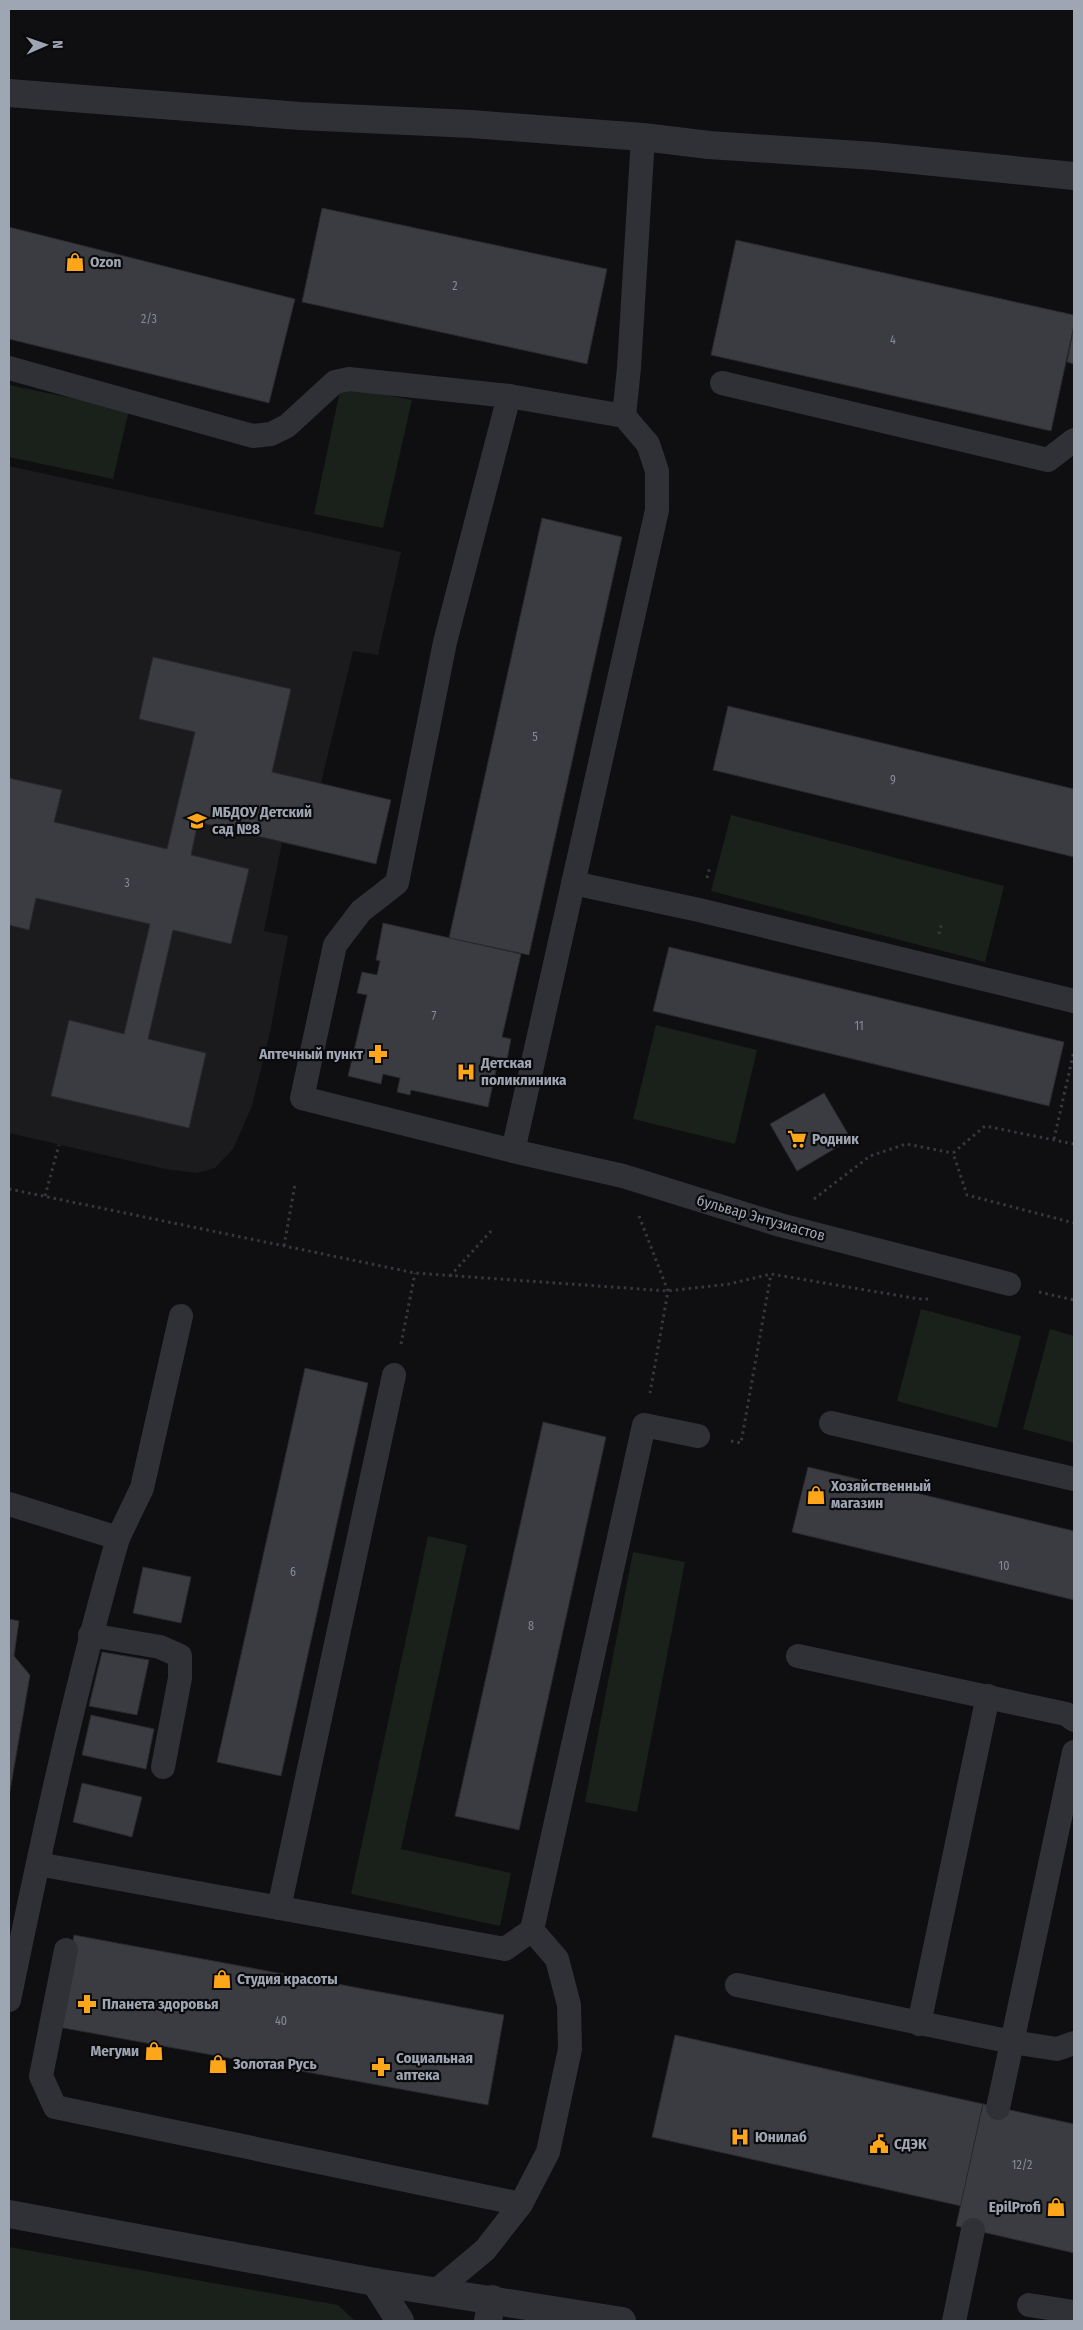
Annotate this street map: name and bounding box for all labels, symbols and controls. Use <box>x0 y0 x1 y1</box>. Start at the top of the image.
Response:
north arrow <box>20 20 70 70</box>
text: N <box>49 40 66 49</box>
shop icon: Ozon <box>64 251 86 273</box>
place label: Ozon <box>90 253 121 271</box>
house number: 2 <box>452 279 458 293</box>
house number: 2/3 <box>141 312 157 326</box>
house number: 4 <box>890 333 896 347</box>
house number: 5 <box>532 730 538 744</box>
house number: 9 <box>890 773 896 787</box>
place label: МБДОУ Детский сад №8 <box>212 803 312 838</box>
school or university icon: МБДОУ Детский сад №8 <box>186 810 208 832</box>
house number: 3 <box>124 876 130 890</box>
house number: 7 <box>432 1009 437 1023</box>
house number: 11 <box>854 1019 864 1033</box>
pharmacy icon: Аптечный пункт <box>367 1043 389 1065</box>
place label: Аптечный пункт <box>258 1045 364 1063</box>
place label: Детская поликлиника <box>480 1054 567 1089</box>
hospital icon: Детская поликлиника <box>455 1061 477 1083</box>
supermarket icon: Родник <box>786 1128 808 1150</box>
place label: Родник <box>812 1130 859 1148</box>
street label: бульвар Энтузиастов <box>695 1191 827 1245</box>
place label: Хозяйственный магазин <box>830 1477 931 1512</box>
shop icon: Хозяйственный магазин <box>805 1484 827 1506</box>
house number: 10 <box>999 1559 1009 1573</box>
house number: 6 <box>290 1565 296 1579</box>
house number: 8 <box>528 1619 534 1633</box>
shop icon: Студия красоты <box>211 1968 233 1990</box>
place label: Студия красоты <box>237 1970 338 1988</box>
pharmacy icon: Планета здоровья <box>76 1993 98 2015</box>
place label: Планета здоровья <box>102 1995 219 2013</box>
house number: 40 <box>275 2014 287 2028</box>
shop icon: Мегуми <box>143 2040 165 2062</box>
place label: Мегуми <box>90 2042 139 2060</box>
place label: Социальная аптека <box>396 2049 473 2084</box>
shop icon: Золотая Русь <box>207 2053 229 2075</box>
place label: Золотая Русь <box>232 2055 317 2073</box>
pharmacy icon: Социальная аптека <box>370 2056 392 2078</box>
hospital icon: Юнилаб <box>729 2126 751 2148</box>
place label: Юнилаб <box>755 2128 807 2146</box>
public building icon: СДЭК <box>868 2133 890 2155</box>
place label: СДЭК <box>894 2135 927 2153</box>
house number: 12/2 <box>1012 2158 1032 2172</box>
shop icon: EpilProfi <box>1045 2196 1067 2218</box>
place label: EpilProfi <box>989 2198 1041 2216</box>

